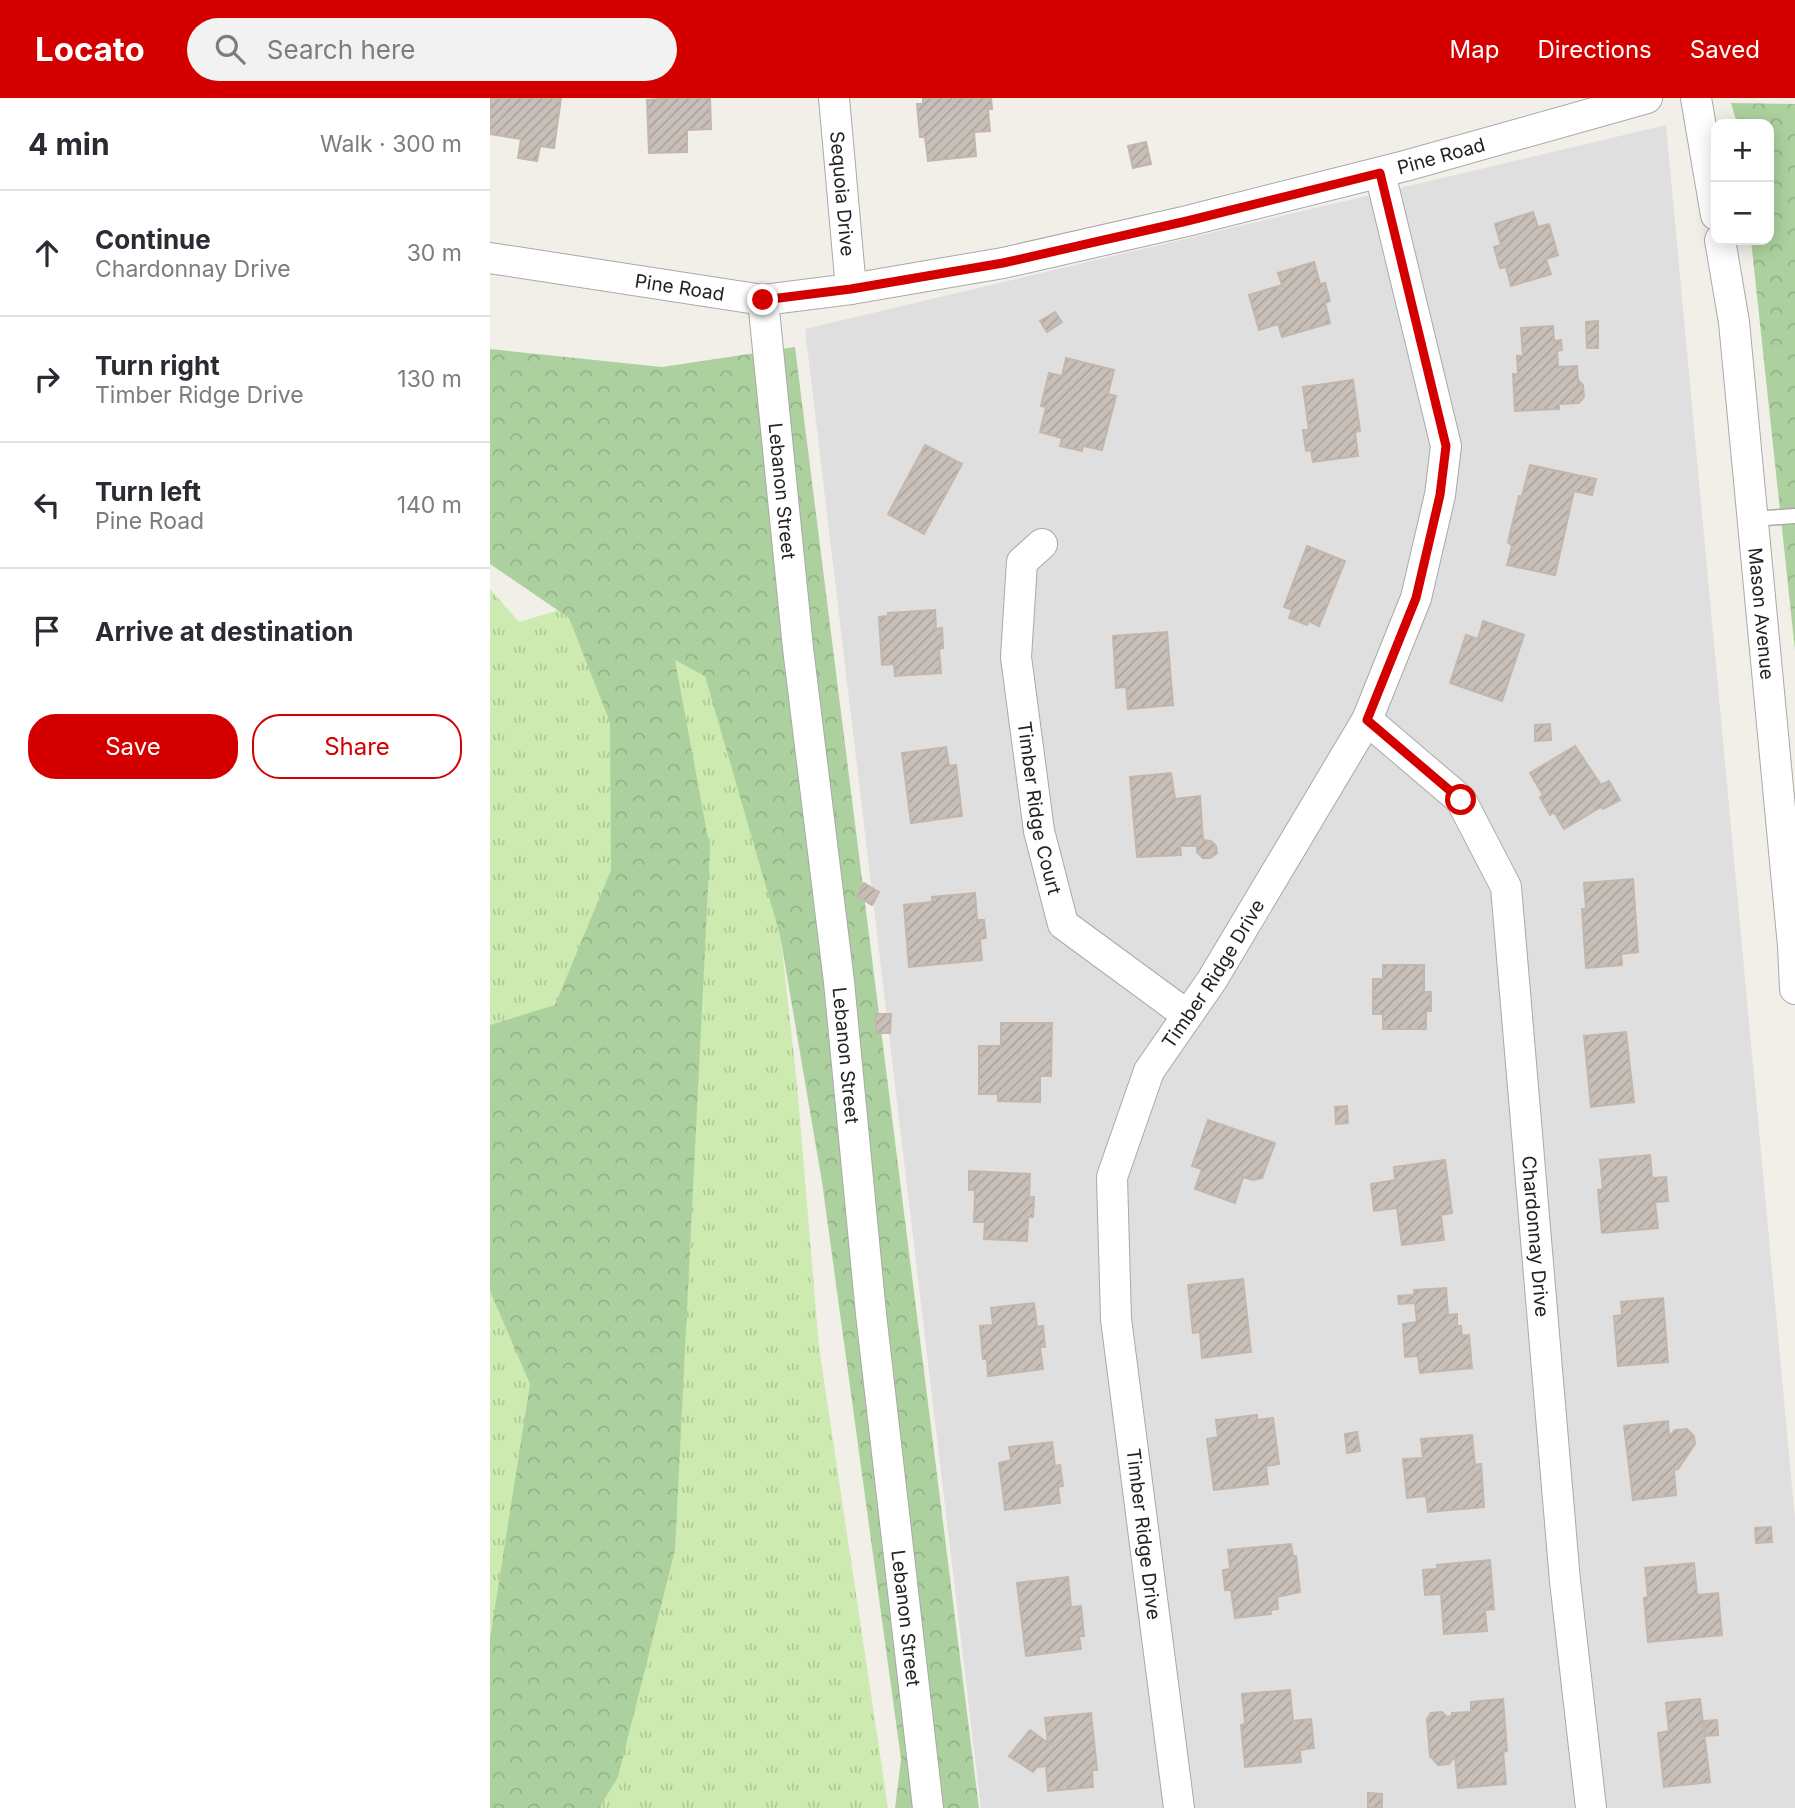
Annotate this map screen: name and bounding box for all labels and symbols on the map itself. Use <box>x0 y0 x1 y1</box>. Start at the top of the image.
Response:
street label: Sequoia Drive <box>825 130 859 257</box>
street label: Pine Road <box>1395 133 1488 180</box>
street label: Pine Road <box>633 269 726 306</box>
route end <box>747 284 778 315</box>
street label: Lebanon Street <box>763 422 800 560</box>
street label: Mason Avenue <box>1743 546 1779 681</box>
street label: Timber Ridge Court <box>1013 720 1066 897</box>
route start <box>1445 784 1476 815</box>
street label: Timber Ridge Drive <box>1157 895 1270 1053</box>
street label: Lebanon Street <box>828 986 864 1125</box>
street label: Chardonnay Drive <box>1517 1155 1554 1318</box>
street label: Timber Ridge Drive <box>1122 1447 1165 1621</box>
street label: Lebanon Street <box>886 1549 925 1688</box>

